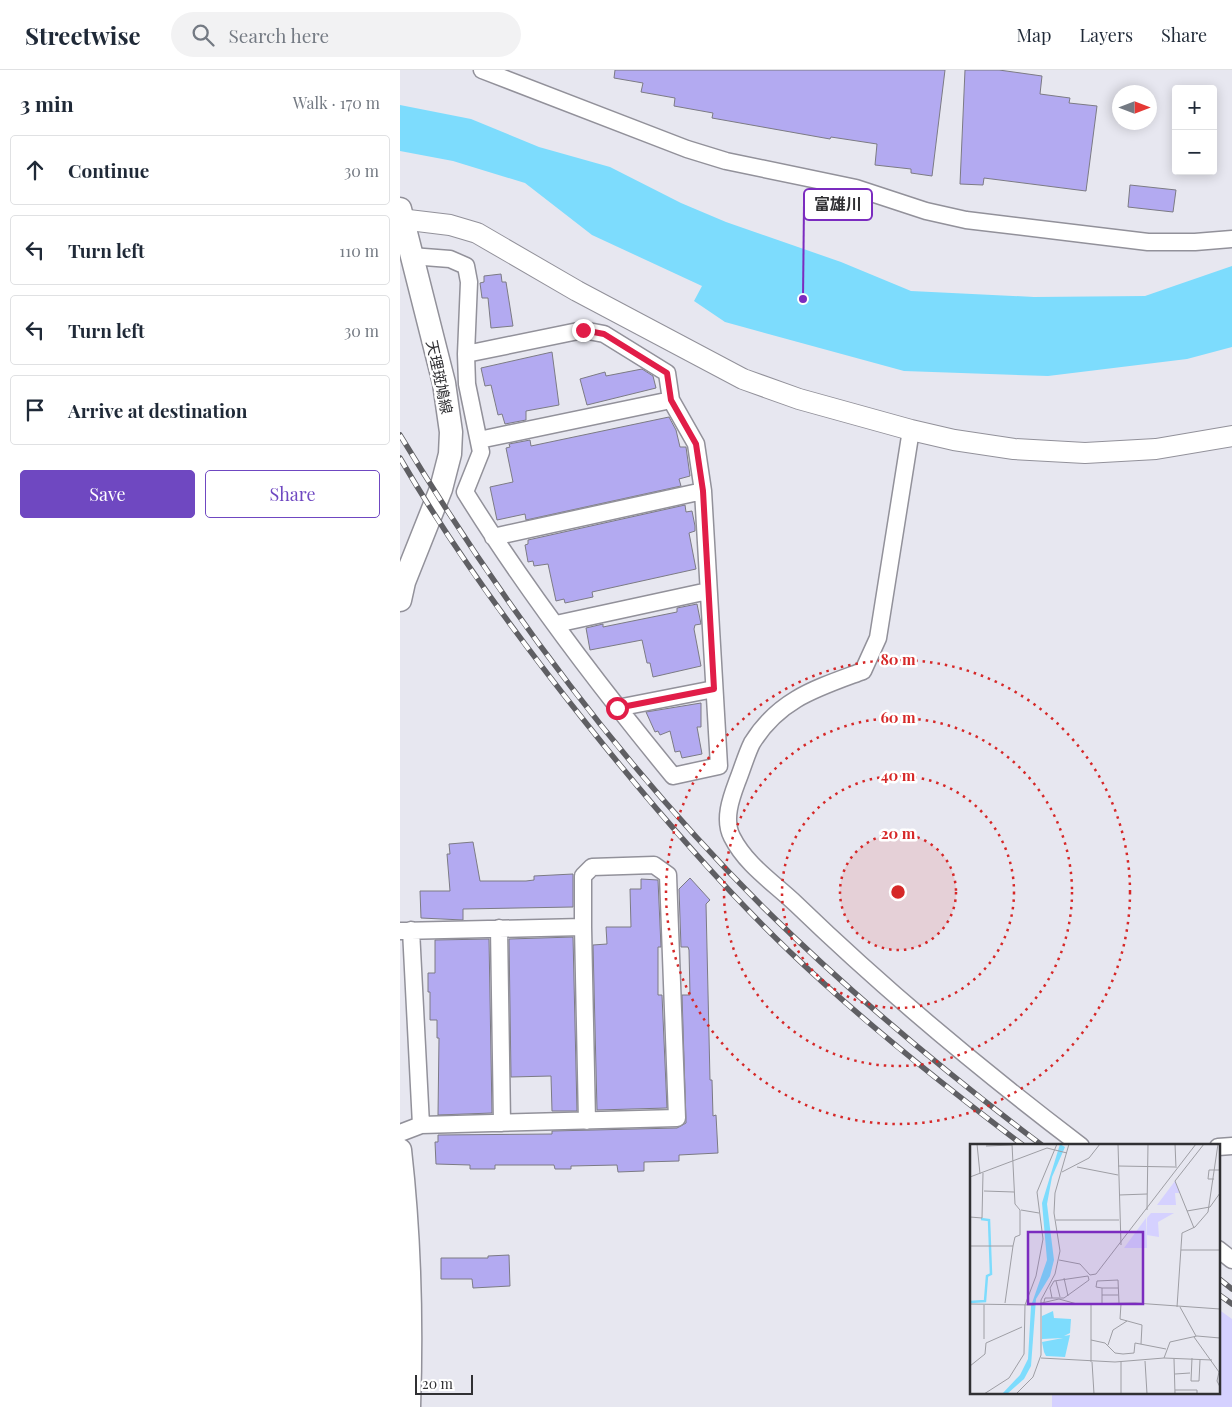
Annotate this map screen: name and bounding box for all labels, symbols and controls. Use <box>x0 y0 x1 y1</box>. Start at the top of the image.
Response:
search box <box>171 12 521 57</box>
text: Streetwise <box>25 19 141 51</box>
icon: search <box>189 21 217 49</box>
text: Search here <box>229 22 329 48</box>
text: Map <box>1016 23 1051 47</box>
text: Layers <box>1079 23 1133 47</box>
text: Share <box>1161 23 1207 47</box>
north arrow <box>1112 85 1157 130</box>
map controls <box>1172 85 1217 175</box>
button: + <box>1172 85 1217 130</box>
text: 3 min <box>20 89 74 117</box>
text: Walk · 170 m <box>293 92 380 113</box>
button: − <box>1172 130 1217 175</box>
icon: ahead <box>21 156 49 184</box>
text: Continue <box>68 157 149 183</box>
text: 30 m <box>344 160 379 181</box>
callout: 富雄川 <box>804 189 872 220</box>
text: 富雄川 <box>814 193 862 214</box>
icon: left <box>21 236 49 264</box>
text: Turn left <box>68 237 145 263</box>
text: 110 m <box>339 240 379 261</box>
icon: left <box>21 316 49 344</box>
text: Turn left <box>68 317 145 343</box>
route end <box>572 319 595 342</box>
text: 30 m <box>344 320 379 341</box>
street label: 天理斑鳩線 <box>422 338 458 416</box>
icon: arrive <box>21 396 49 424</box>
text: Arrive at destination <box>68 397 248 423</box>
button: Save <box>20 470 195 518</box>
button: Share <box>205 470 380 518</box>
text: 80 m <box>880 649 916 669</box>
route start <box>606 697 629 720</box>
text: 60 m <box>880 707 916 727</box>
text: 40 m <box>881 765 916 785</box>
text: 20 m <box>881 823 916 843</box>
centre of rings <box>889 883 907 901</box>
inset map <box>970 1144 1220 1394</box>
scale bar <box>415 1372 472 1395</box>
text: 20 m <box>422 1374 453 1393</box>

